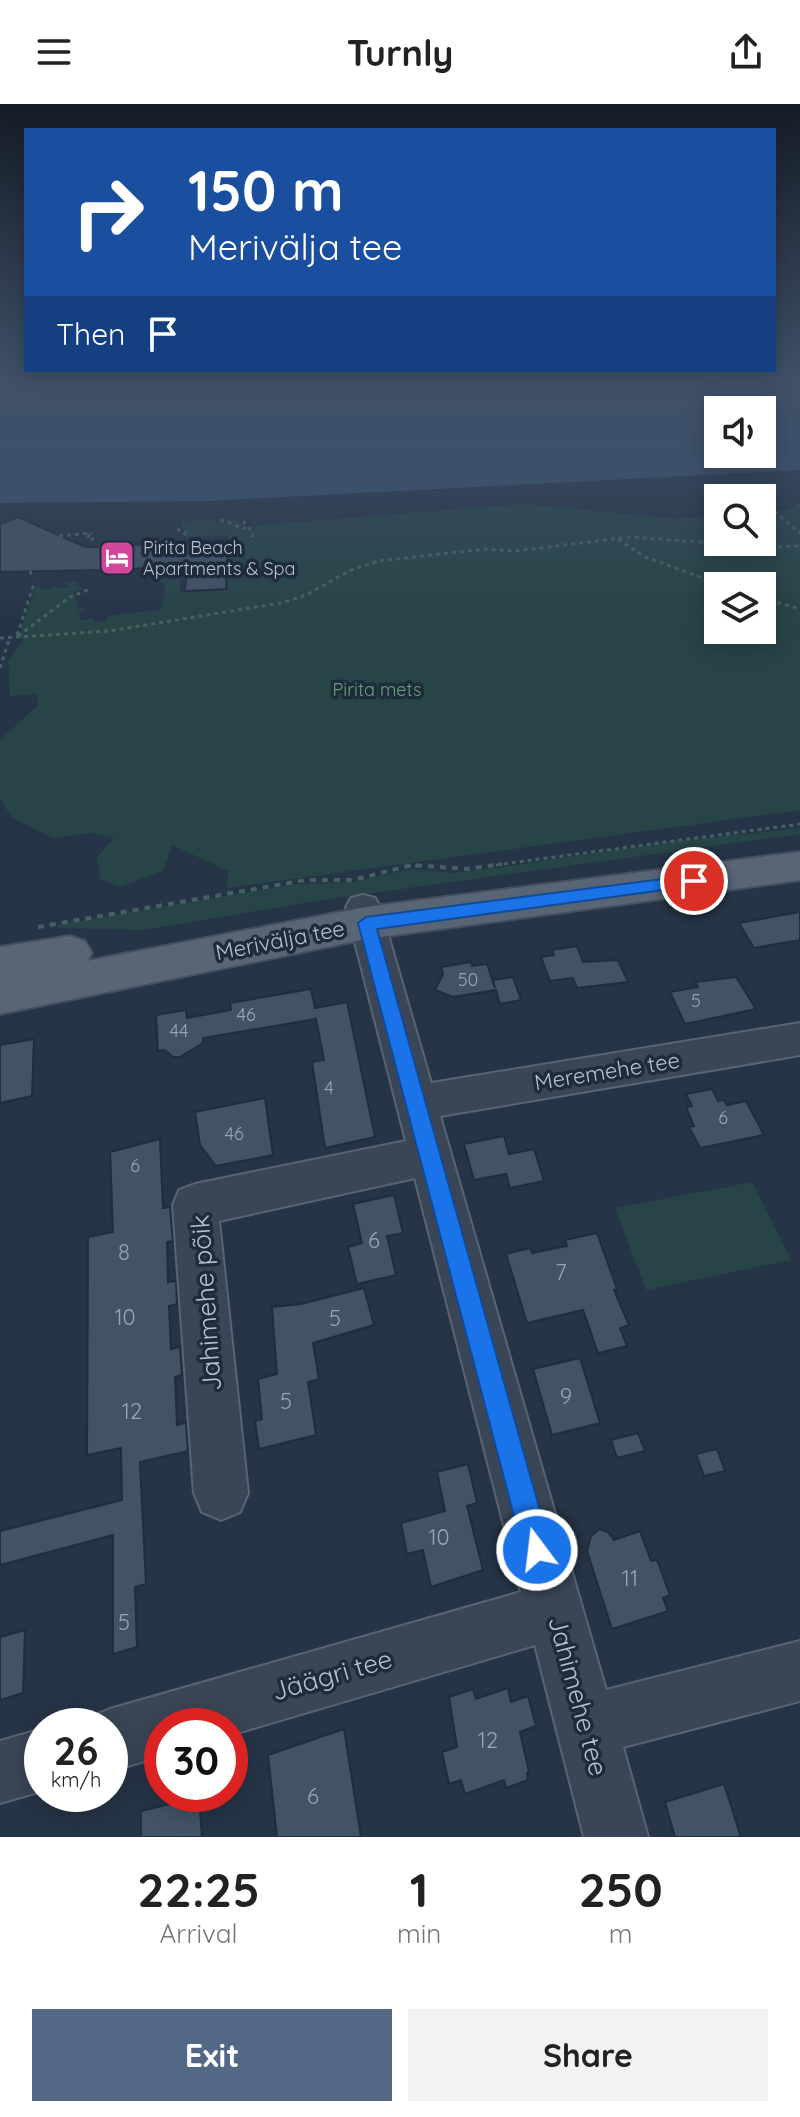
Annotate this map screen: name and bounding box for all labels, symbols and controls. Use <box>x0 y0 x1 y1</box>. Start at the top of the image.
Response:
icon: menu <box>32 30 76 74</box>
text: Turnly <box>347 30 453 75</box>
icon: share <box>724 30 768 74</box>
text: 150 m <box>188 155 344 225</box>
icon: right <box>56 160 160 264</box>
text: Merivälja tee <box>188 224 402 269</box>
icon: arrive <box>141 312 185 356</box>
text: Then <box>56 315 125 353</box>
map controls <box>704 396 776 644</box>
button: sound <box>704 396 776 468</box>
button: search <box>704 484 776 556</box>
place label: Pirita Beach Apartments & Spa <box>143 536 295 580</box>
hotel icon: Pirita Beach Apartments & Spa <box>98 539 136 577</box>
button: layers <box>704 572 776 644</box>
park label: Pirita mets <box>333 678 421 701</box>
pin <box>660 847 728 915</box>
icon: arrive <box>672 859 716 903</box>
street label: Merivälja tee <box>213 914 347 966</box>
house number: 50 <box>458 968 478 991</box>
house number: 5 <box>691 989 701 1012</box>
house number: 46 <box>236 1003 256 1026</box>
house number: 44 <box>170 1019 188 1042</box>
street label: Meremehe tee <box>532 1046 682 1096</box>
house number: 4 <box>324 1076 334 1099</box>
house number: 6 <box>718 1106 728 1129</box>
house number: 46 <box>224 1122 244 1145</box>
house number: 6 <box>130 1154 140 1177</box>
street label: Jahimehe põik <box>183 1214 228 1392</box>
house number: 6 <box>368 1226 380 1254</box>
house number: 8 <box>118 1238 130 1266</box>
house number: 7 <box>555 1258 567 1286</box>
house number: 10 <box>114 1303 136 1331</box>
house number: 5 <box>329 1304 341 1332</box>
house number: 9 <box>560 1382 572 1410</box>
house number: 5 <box>280 1387 292 1415</box>
house number: 12 <box>122 1397 142 1425</box>
position arrow <box>495 1508 579 1592</box>
house number: 10 <box>428 1523 450 1551</box>
house number: 11 <box>622 1564 638 1592</box>
house number: 5 <box>118 1608 130 1636</box>
street label: Jahimehe tee <box>541 1612 616 1779</box>
street label: Jäägri tee <box>268 1642 396 1707</box>
speed limit sign: 30 <box>144 1708 248 1812</box>
text: 26 <box>54 1725 98 1775</box>
house number: 12 <box>478 1726 498 1754</box>
text: km/h <box>51 1767 101 1792</box>
house number: 6 <box>307 1782 319 1810</box>
text: 22:25 <box>137 1859 260 1919</box>
text: 1 <box>410 1859 428 1919</box>
text: 250 <box>578 1859 663 1919</box>
text: Arrival <box>160 1917 237 1950</box>
text: min <box>397 1917 441 1950</box>
text: m <box>609 1917 632 1950</box>
button: Exit <box>32 2009 392 2101</box>
button: Share <box>408 2009 768 2101</box>

